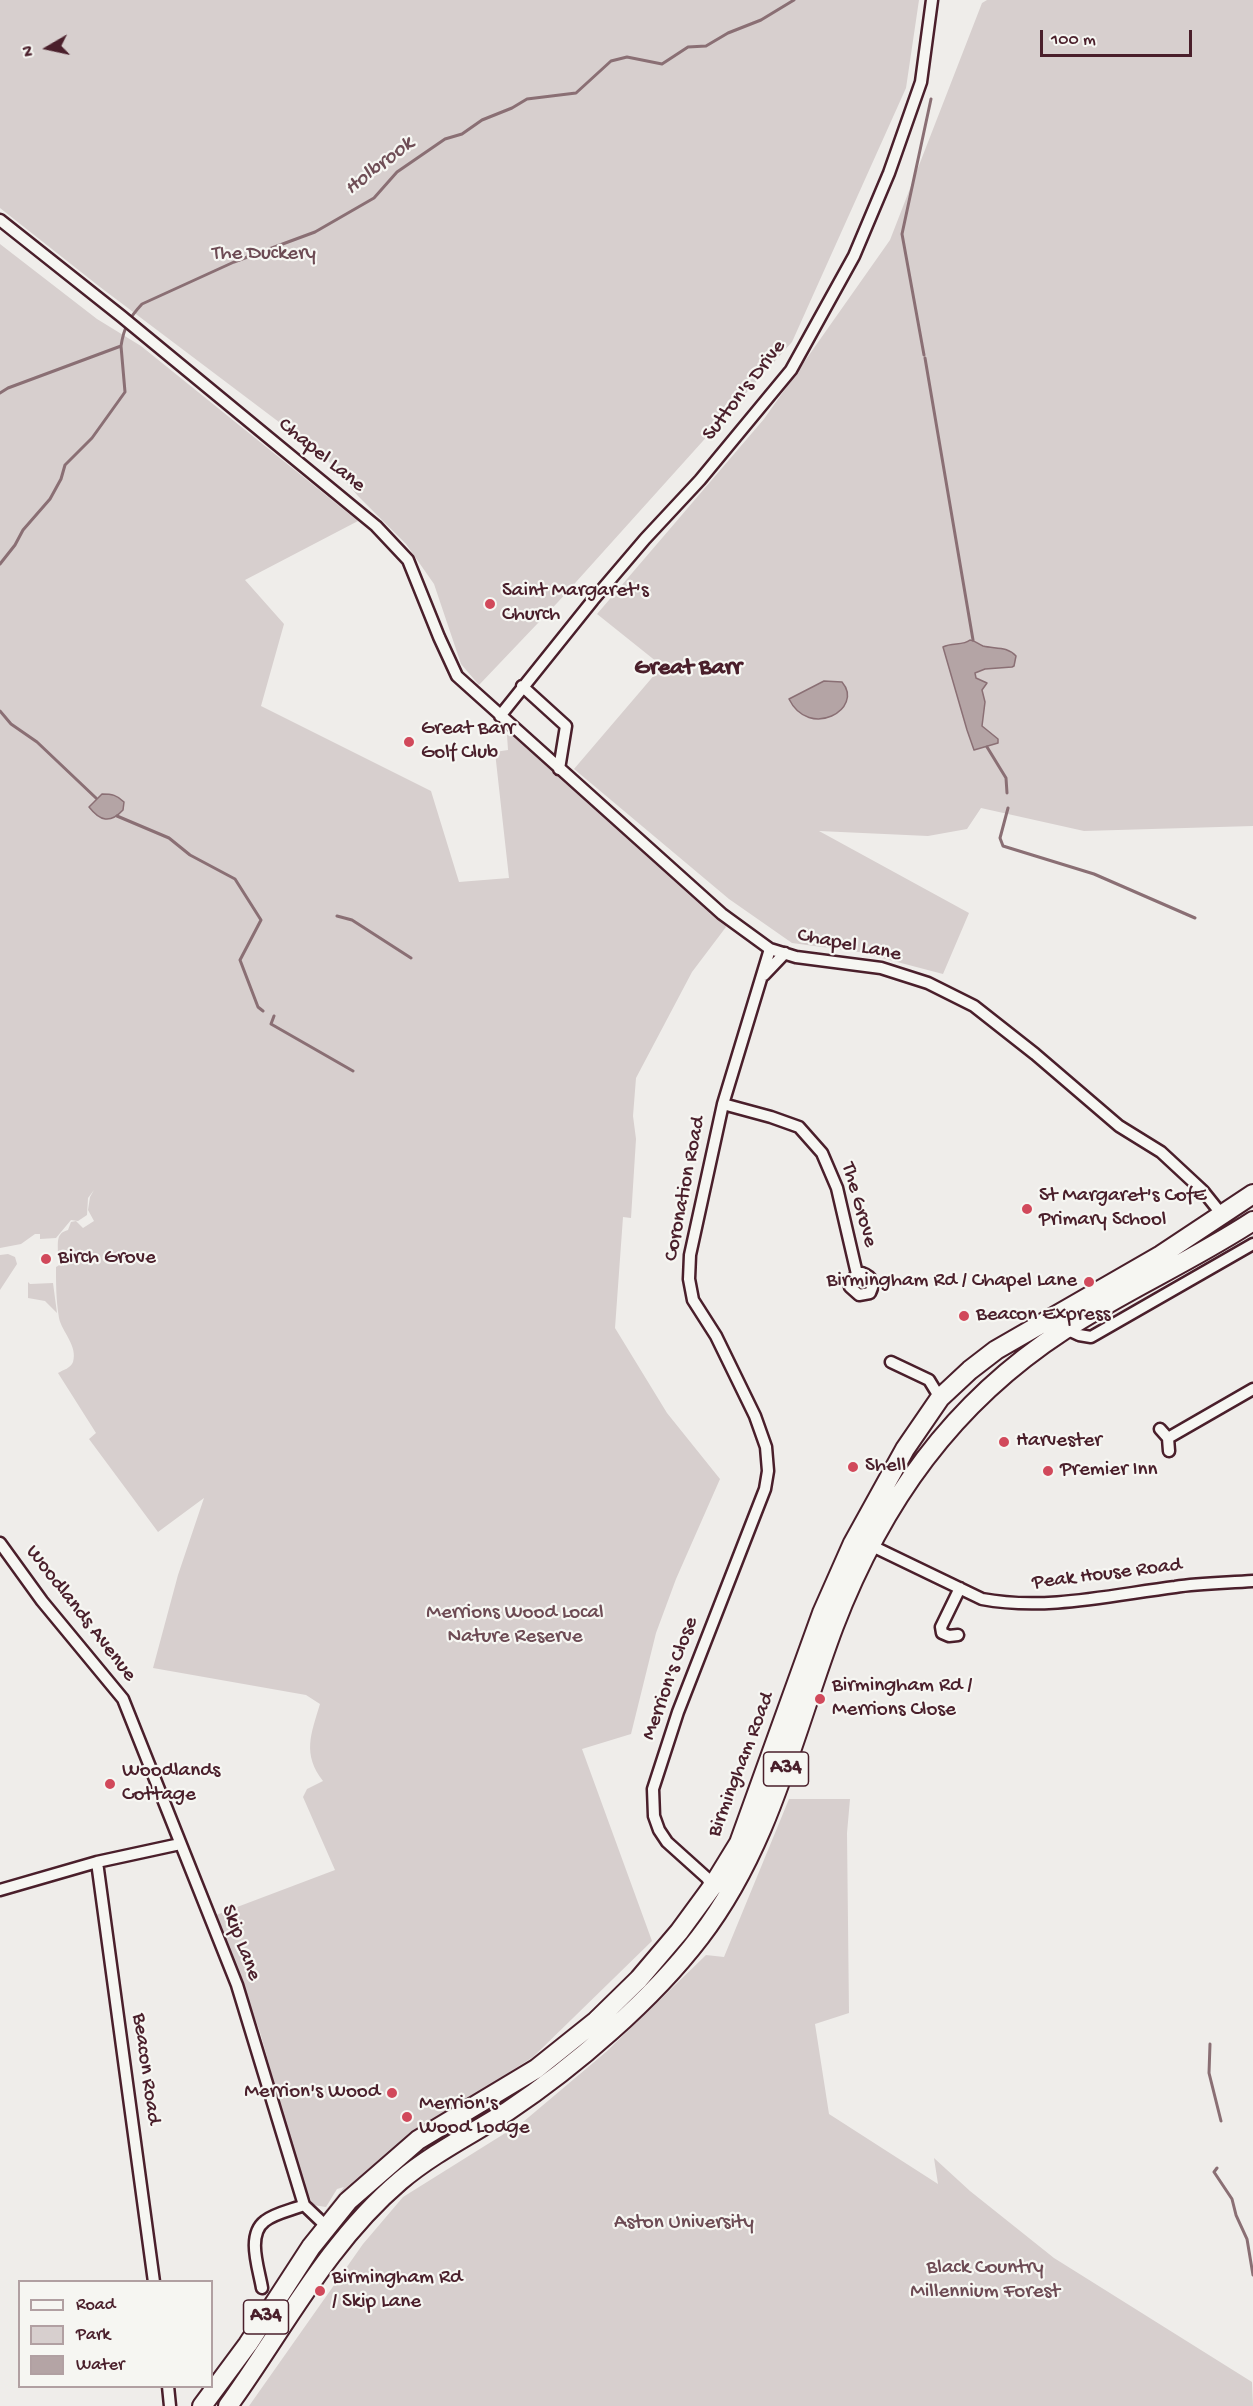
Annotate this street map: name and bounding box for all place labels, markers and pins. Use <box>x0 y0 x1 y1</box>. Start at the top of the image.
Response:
place label: Saint Margaret's Church <box>502 579 649 629</box>
marker: Saint Margaret's Church <box>483 597 497 611</box>
place label: Great Barr Golf Club <box>421 717 515 767</box>
marker: Great Barr Golf Club <box>402 735 416 749</box>
place label: St Margaret's CofE Primary School <box>1039 1184 1206 1234</box>
marker: St Margaret's CofE Primary School <box>1020 1202 1034 1216</box>
place label: Birch Grove <box>58 1246 156 1272</box>
marker: Birch Grove <box>39 1252 53 1266</box>
place label: Birmingham Rd / Chapel Lane <box>827 1269 1077 1295</box>
marker: Birmingham Rd / Chapel Lane <box>1082 1275 1096 1289</box>
place label: Beacon Express <box>976 1303 1110 1329</box>
marker: Beacon Express <box>957 1309 971 1323</box>
place label: Harvester <box>1016 1429 1102 1455</box>
marker: Harvester <box>997 1435 1011 1449</box>
place label: Shell <box>865 1454 906 1480</box>
place label: Premier Inn <box>1060 1458 1158 1484</box>
marker: Shell <box>846 1460 860 1474</box>
marker: Premier Inn <box>1041 1464 1055 1478</box>
place label: Birmingham Rd / Merrions Close <box>832 1674 972 1724</box>
marker: Birmingham Rd / Merrions Close <box>813 1692 827 1706</box>
place label: Woodlands Cottage <box>122 1759 220 1809</box>
marker: Woodlands Cottage <box>103 1777 117 1791</box>
place label: Merrion's Wood <box>244 2080 380 2106</box>
marker: Merrion's Wood <box>385 2086 399 2100</box>
place label: Merrion's Wood Lodge <box>419 2092 530 2142</box>
marker: Merrion's Wood Lodge <box>400 2110 414 2124</box>
place label: Birmingham Rd / Skip Lane <box>332 2266 462 2316</box>
marker: Birmingham Rd / Skip Lane <box>313 2284 327 2298</box>

